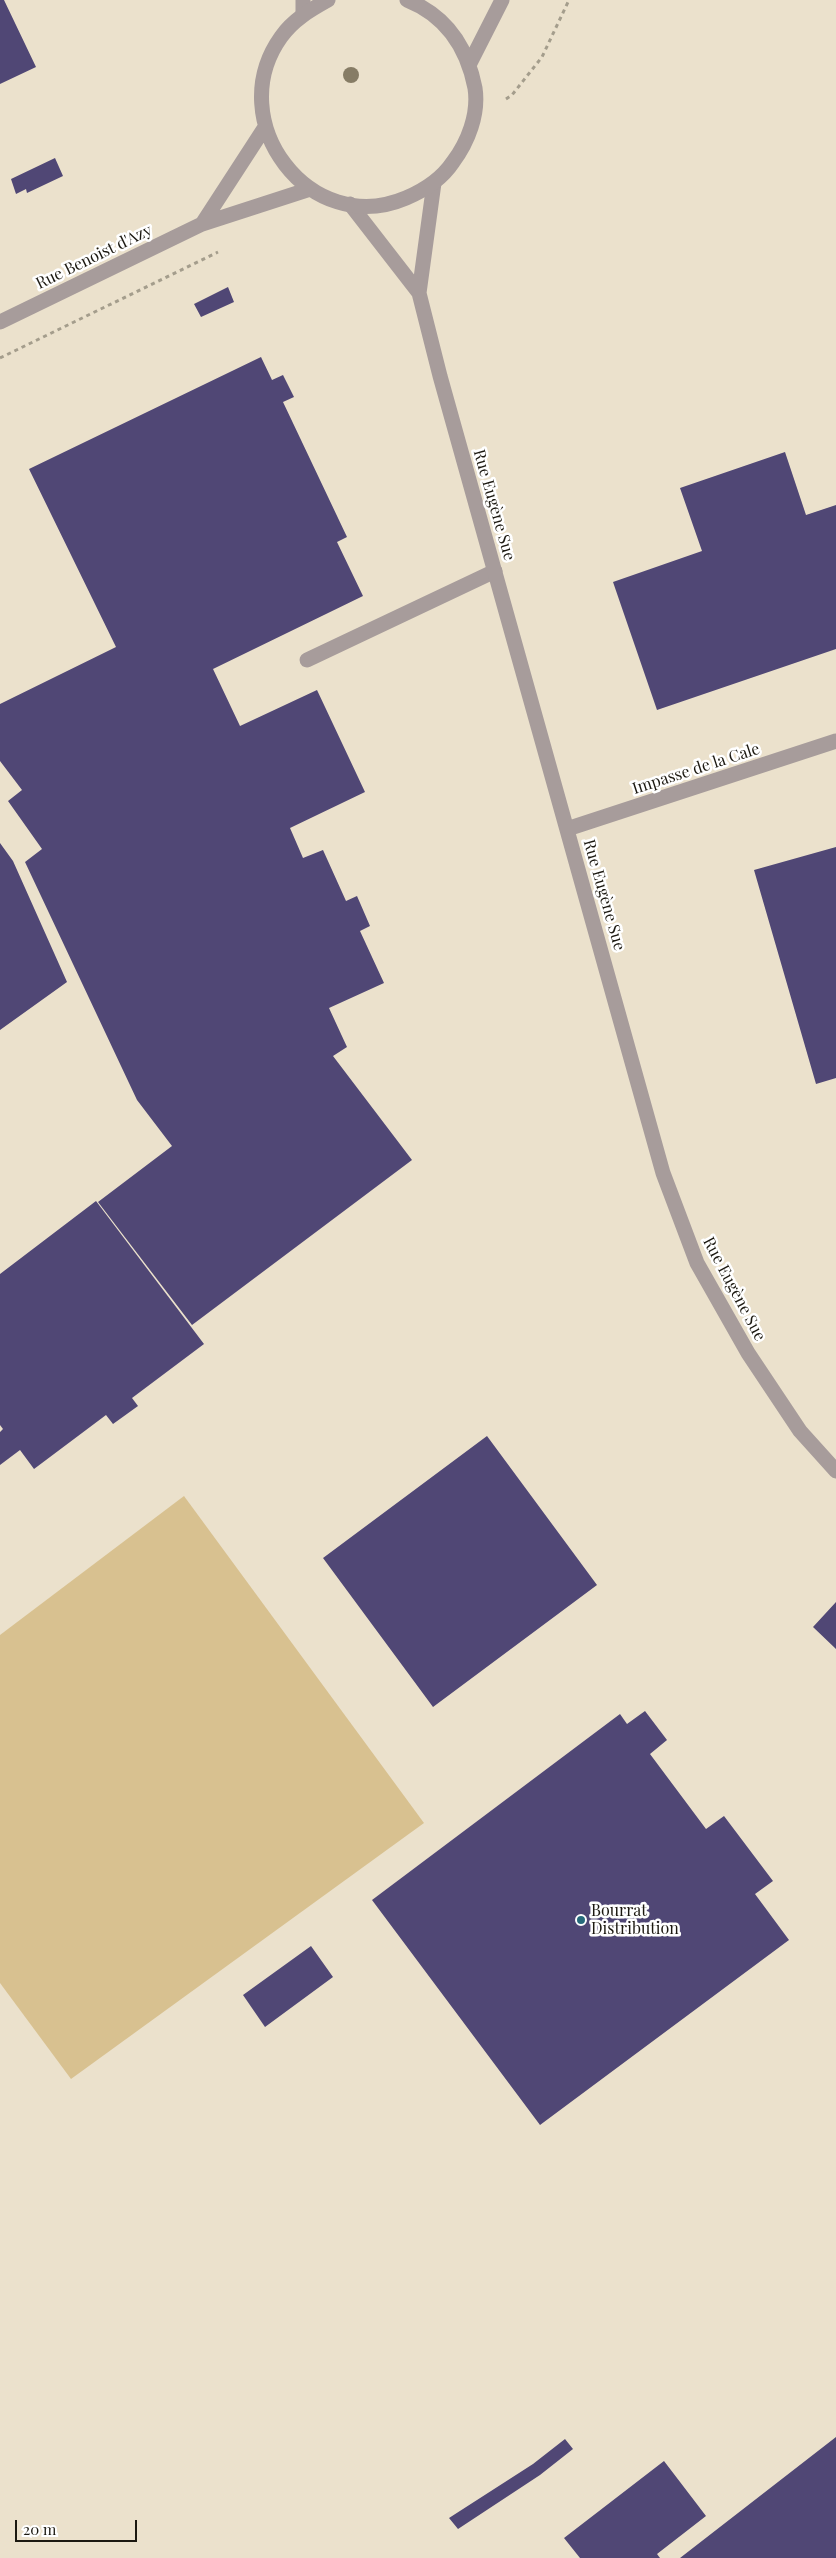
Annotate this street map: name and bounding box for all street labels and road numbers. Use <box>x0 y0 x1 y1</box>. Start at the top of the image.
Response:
street label: Rue Benoist d'Azy <box>33 221 155 293</box>
street label: Rue Eugène Sue <box>469 447 519 563</box>
street label: Impasse de la Cale <box>630 739 762 799</box>
street label: Rue Eugène Sue <box>579 837 629 953</box>
street label: Rue Eugène Sue <box>699 1234 769 1344</box>

